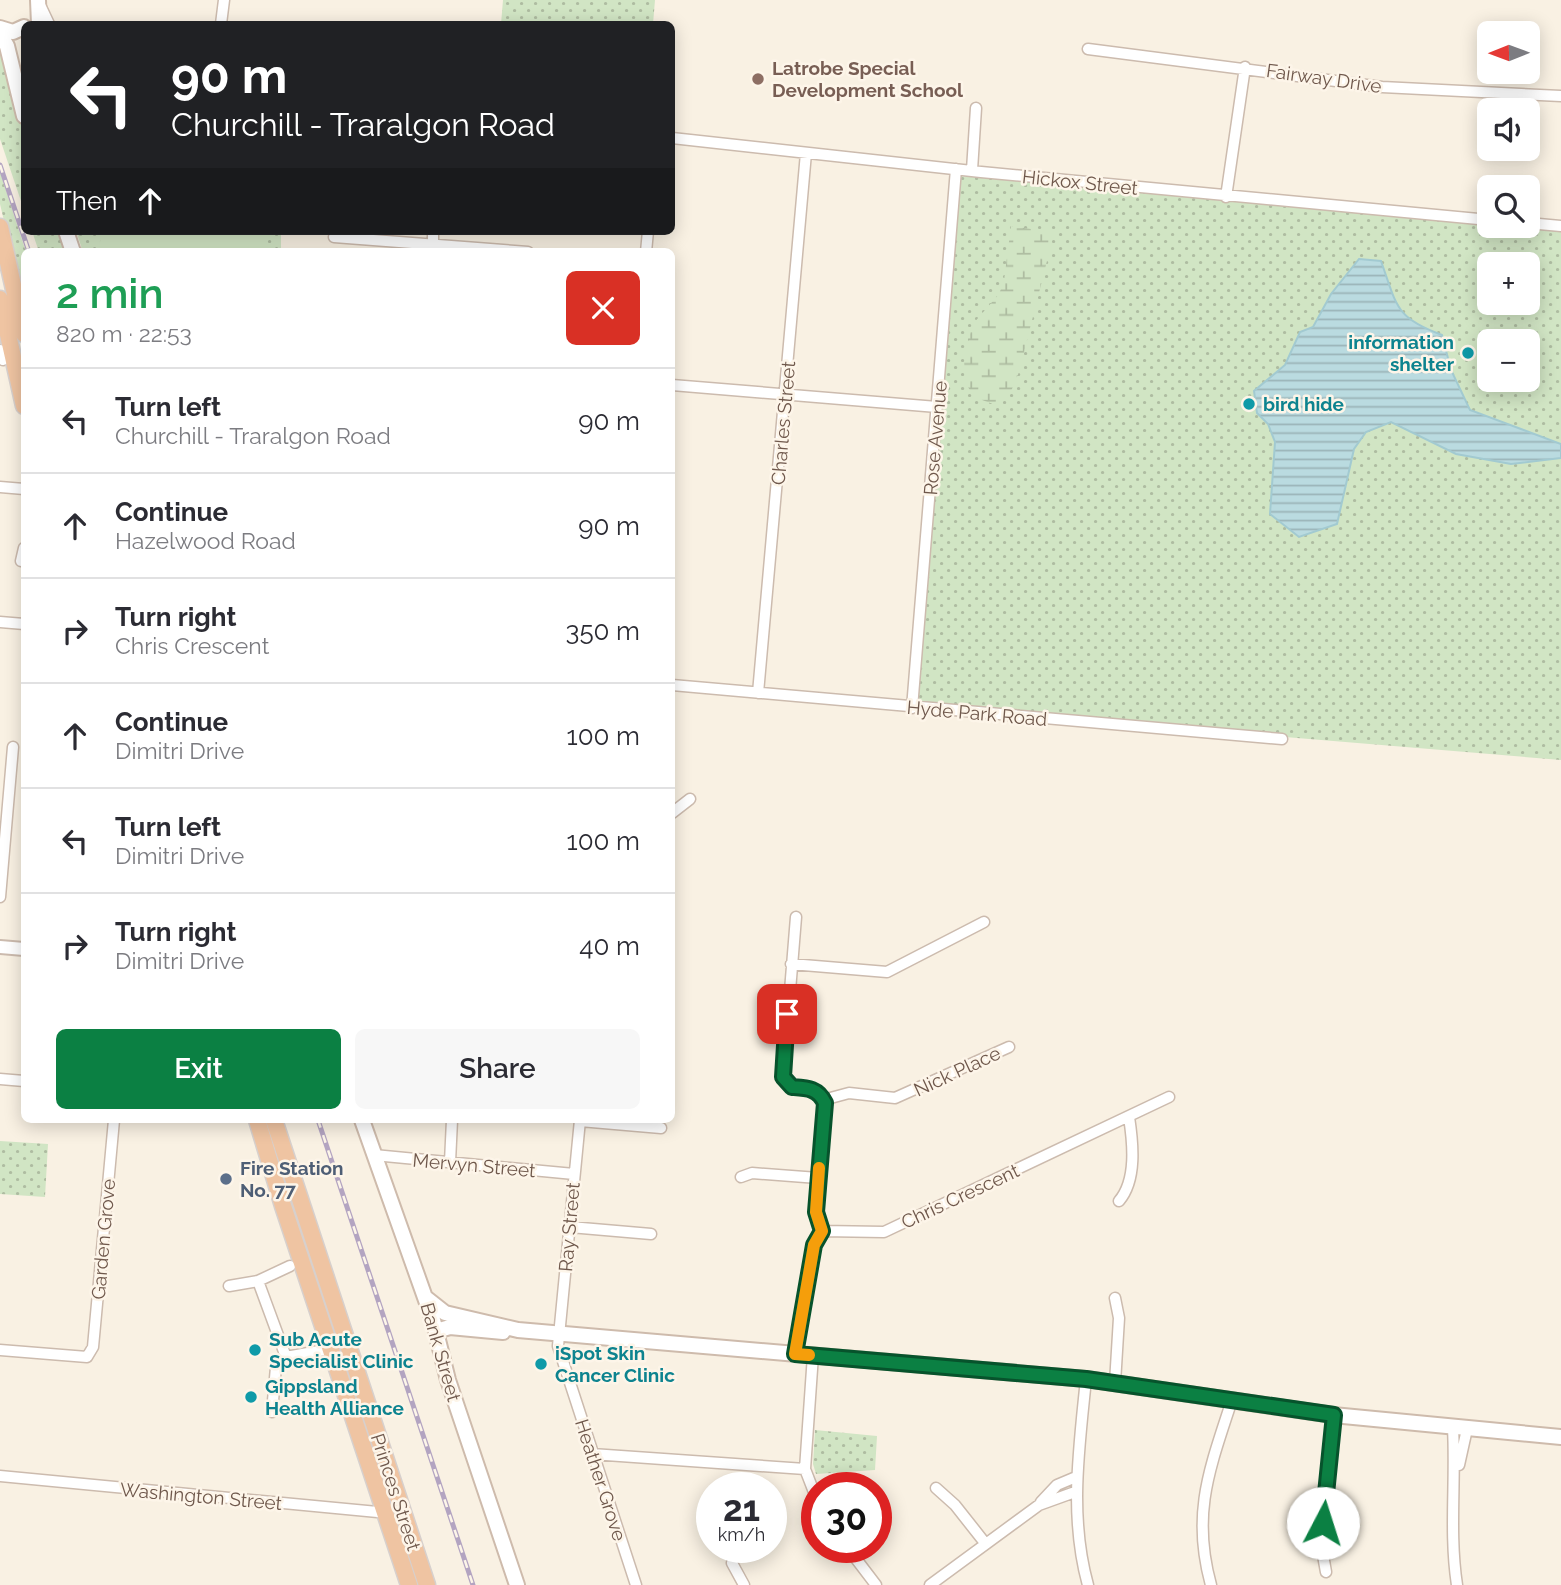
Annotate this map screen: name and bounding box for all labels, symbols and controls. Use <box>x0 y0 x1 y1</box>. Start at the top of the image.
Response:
north arrow <box>1477 21 1540 84</box>
map controls <box>1477 21 1540 392</box>
text: 90 m <box>171 47 287 104</box>
icon: left <box>56 49 147 140</box>
place label: Latrobe Special Development School <box>772 57 964 101</box>
street label: Fairway Drive <box>1265 59 1383 97</box>
marker: Latrobe Special Development School <box>750 71 766 87</box>
button: sound <box>1477 98 1540 161</box>
text: Churchill - Traralgon Road <box>171 106 555 143</box>
street label: Hickox Street <box>1021 165 1140 199</box>
button: search <box>1477 175 1540 238</box>
icon: ahead <box>131 182 169 220</box>
text: Then <box>56 186 117 216</box>
button: + <box>1477 252 1540 315</box>
text: 2 min <box>56 269 164 318</box>
button: close <box>566 271 640 345</box>
text: 820 m · 22:53 <box>56 320 192 347</box>
button: − <box>1477 329 1540 392</box>
place label: information shelter <box>1348 331 1455 375</box>
marker: information shelter <box>1460 345 1476 361</box>
street label: Charles Street <box>767 360 799 486</box>
street label: Rose Avenue <box>919 380 951 496</box>
text: Turn left <box>115 392 221 422</box>
place label: bird hide <box>1263 393 1344 415</box>
marker: bird hide <box>1241 396 1257 412</box>
icon: left <box>56 402 94 440</box>
text: 90 m <box>578 406 640 436</box>
text: Churchill - Traralgon Road <box>115 422 391 449</box>
text: Continue <box>115 497 228 527</box>
icon: ahead <box>56 507 94 545</box>
text: 90 m <box>578 511 640 541</box>
text: Hazelwood Road <box>115 527 296 554</box>
text: Turn right <box>115 602 236 632</box>
icon: right <box>56 612 94 650</box>
text: 350 m <box>566 616 640 646</box>
text: Chris Crescent <box>115 632 269 659</box>
street label: Hyde Park Road <box>906 696 1048 730</box>
text: Continue <box>115 707 228 737</box>
icon: ahead <box>56 717 94 755</box>
text: 100 m <box>567 721 640 751</box>
text: Dimitri Drive <box>115 737 244 764</box>
text: Turn left <box>115 812 221 842</box>
icon: left <box>56 822 94 860</box>
text: 100 m <box>567 826 640 856</box>
text: Dimitri Drive <box>115 842 244 869</box>
text: Turn right <box>115 917 236 947</box>
icon: right <box>56 927 94 965</box>
text: 40 m <box>579 931 640 961</box>
text: Dimitri Drive <box>115 947 244 974</box>
pin <box>757 984 817 1044</box>
icon: arrive <box>768 995 806 1033</box>
button: Exit <box>56 1029 341 1109</box>
button: Share <box>355 1029 640 1109</box>
street label: Nick Place <box>910 1041 1004 1101</box>
street label: Mervyn Street <box>412 1149 537 1181</box>
place label: Fire Station No. 77 <box>240 1157 344 1201</box>
street label: Chris Crescent <box>898 1159 1023 1233</box>
marker: Fire Station No. 77 <box>218 1171 234 1187</box>
street label: Garden Grove <box>87 1178 119 1300</box>
street label: Ray Street <box>554 1181 584 1273</box>
street label: Bank Street <box>416 1300 466 1405</box>
place label: Sub Acute Specialist Clinic <box>269 1328 414 1372</box>
marker: Sub Acute Specialist Clinic <box>247 1342 263 1358</box>
place label: iSpot Skin Cancer Clinic <box>555 1342 675 1386</box>
marker: iSpot Skin Cancer Clinic <box>533 1356 549 1372</box>
place label: Gippsland Health Alliance <box>265 1375 404 1419</box>
marker: Gippsland Health Alliance <box>243 1389 259 1405</box>
street label: Heather Grove <box>571 1416 631 1544</box>
street label: Princes Street <box>367 1431 425 1554</box>
speed limit sign: 30 <box>801 1472 892 1563</box>
street label: Washington Street <box>119 1478 284 1514</box>
position arrow <box>1286 1486 1360 1560</box>
text: 21 <box>723 1488 760 1529</box>
text: km/h <box>718 1524 765 1545</box>

